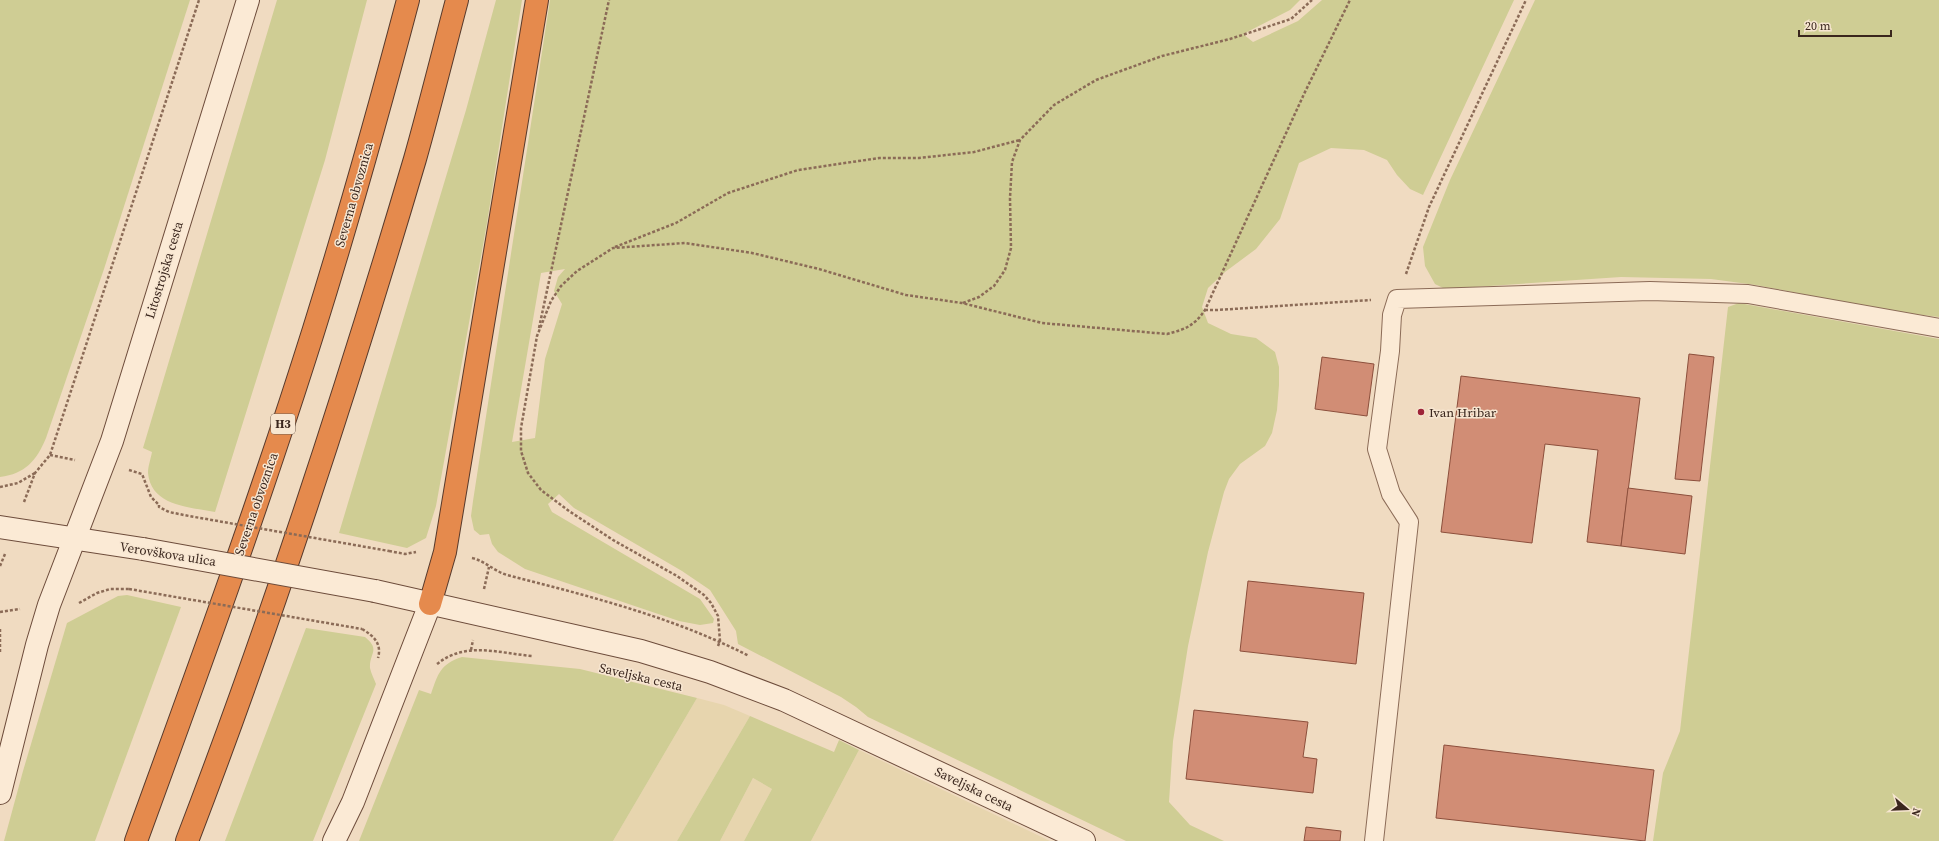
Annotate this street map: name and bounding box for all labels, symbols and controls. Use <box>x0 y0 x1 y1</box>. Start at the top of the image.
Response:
scale bar <box>1799 12 1891 38</box>
text: 20 m <box>1805 18 1831 34</box>
street label: Severna obvoznica <box>331 141 377 249</box>
street label: Litostrojska cesta <box>141 219 187 321</box>
place label: Ivan Hribar <box>1429 404 1497 421</box>
marker: Ivan Hribar <box>1416 407 1426 417</box>
road number: H3 <box>271 414 295 434</box>
street label: Severna obvoznica <box>230 450 282 558</box>
street label: Verovškova ulica <box>119 538 218 570</box>
street label: Saveljska cesta <box>598 659 685 695</box>
street label: Saveljska cesta <box>932 763 1016 815</box>
north arrow <box>1887 789 1927 829</box>
text: N <box>1908 806 1924 818</box>

